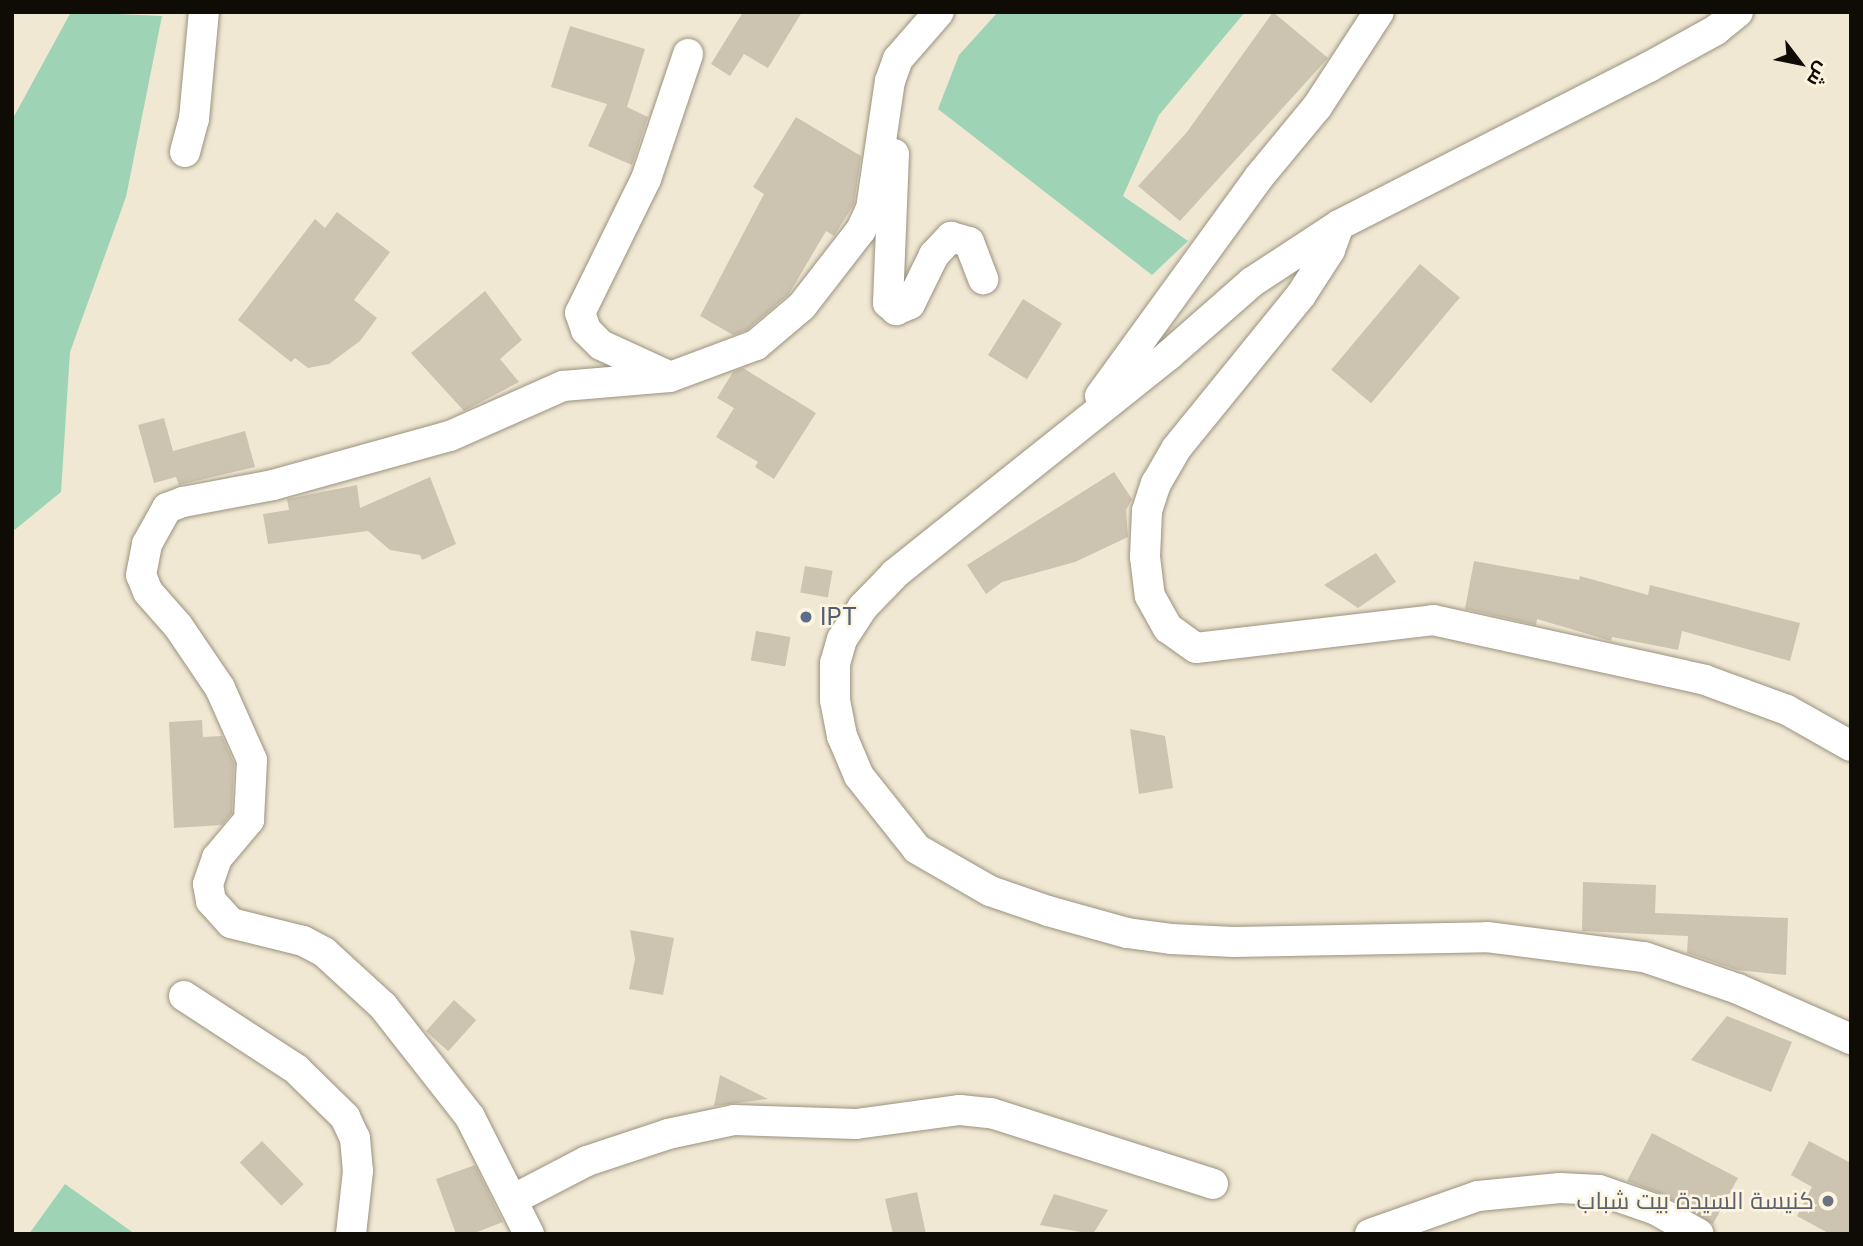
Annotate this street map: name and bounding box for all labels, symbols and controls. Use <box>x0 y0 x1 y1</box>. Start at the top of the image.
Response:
north arrow <box>1765 28 1835 98</box>
text: ش <box>1802 58 1834 91</box>
place label: IPT <box>820 603 857 631</box>
marker: IPT <box>798 609 814 625</box>
place label: كنيسة السيدة بيت شباب <box>1577 1187 1814 1215</box>
marker: كنيسة السيدة بيت شباب <box>1820 1193 1836 1209</box>

